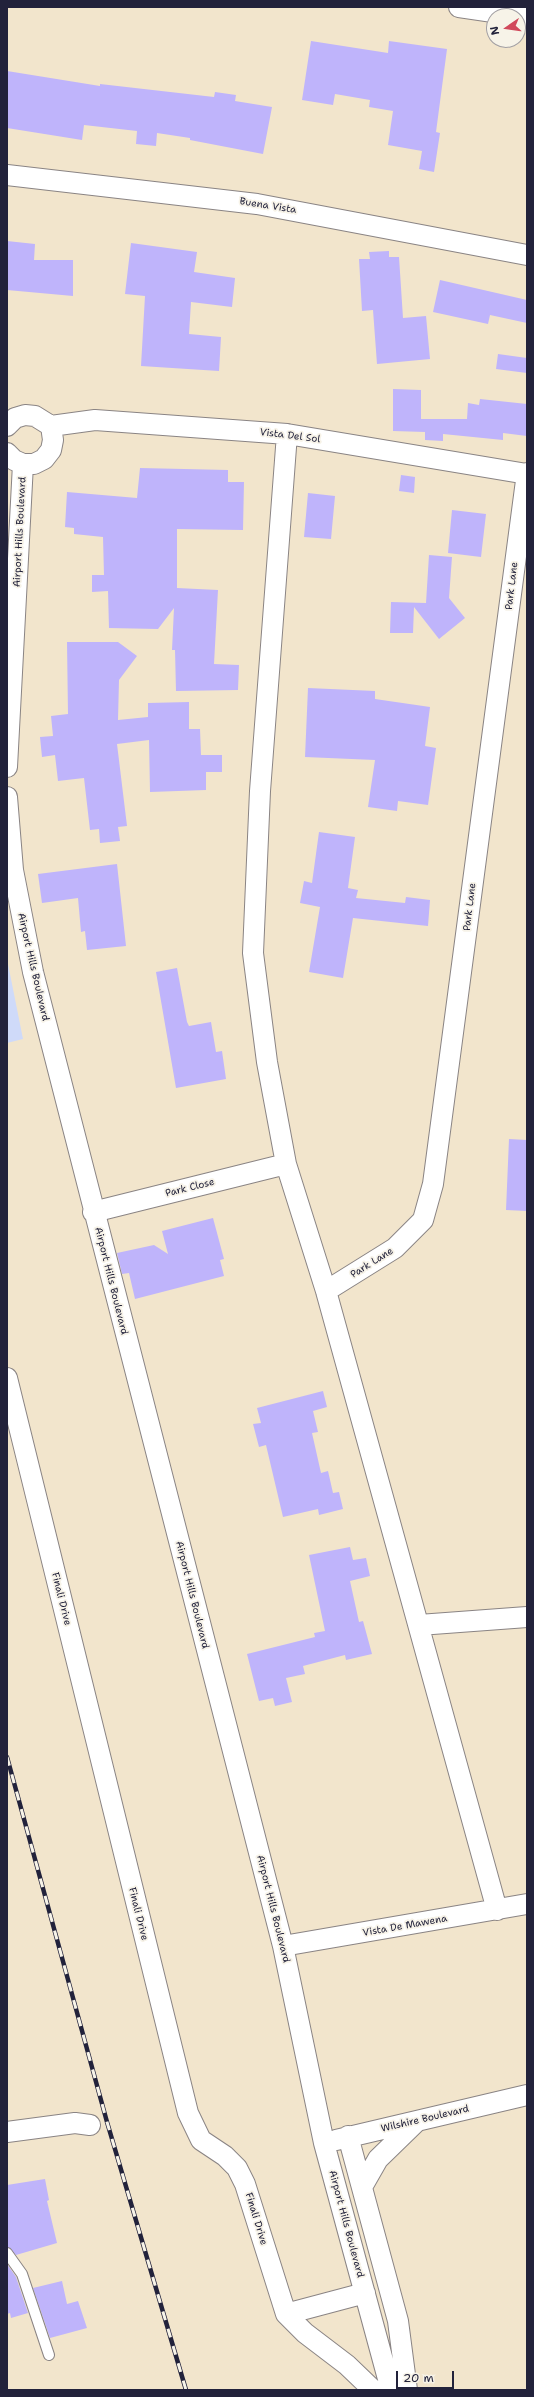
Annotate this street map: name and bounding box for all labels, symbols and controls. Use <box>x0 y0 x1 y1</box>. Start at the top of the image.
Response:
north arrow <box>486 8 526 48</box>
text: N <box>487 25 503 37</box>
street label: Buena Vista <box>239 196 297 216</box>
street label: Vista Del Sol <box>259 426 321 446</box>
street label: Airport Hills Boulevard <box>11 477 29 587</box>
street label: Park Lane <box>503 561 521 611</box>
street label: Park Lane <box>461 882 479 932</box>
street label: Airport Hills Boulevard <box>15 912 51 1022</box>
street label: Park Close <box>164 1176 216 1200</box>
street label: Airport Hills Boulevard <box>92 1226 130 1336</box>
street label: Park Lane <box>348 1245 396 1281</box>
street label: Airport Hills Boulevard <box>173 1540 211 1650</box>
street label: Finali Drive <box>49 1571 73 1627</box>
street label: Airport Hills Boulevard <box>254 1854 292 1964</box>
street label: Finali Drive <box>126 1886 150 1942</box>
street label: Vista De Mawena <box>362 1913 448 1939</box>
street label: Wilshire Boulevard <box>380 2103 470 2135</box>
street label: Airport Hills Boulevard <box>326 2169 366 2279</box>
street label: Finali Drive <box>242 2191 270 2247</box>
scale bar <box>398 2363 456 2389</box>
text: 20 m <box>403 2370 434 2386</box>

